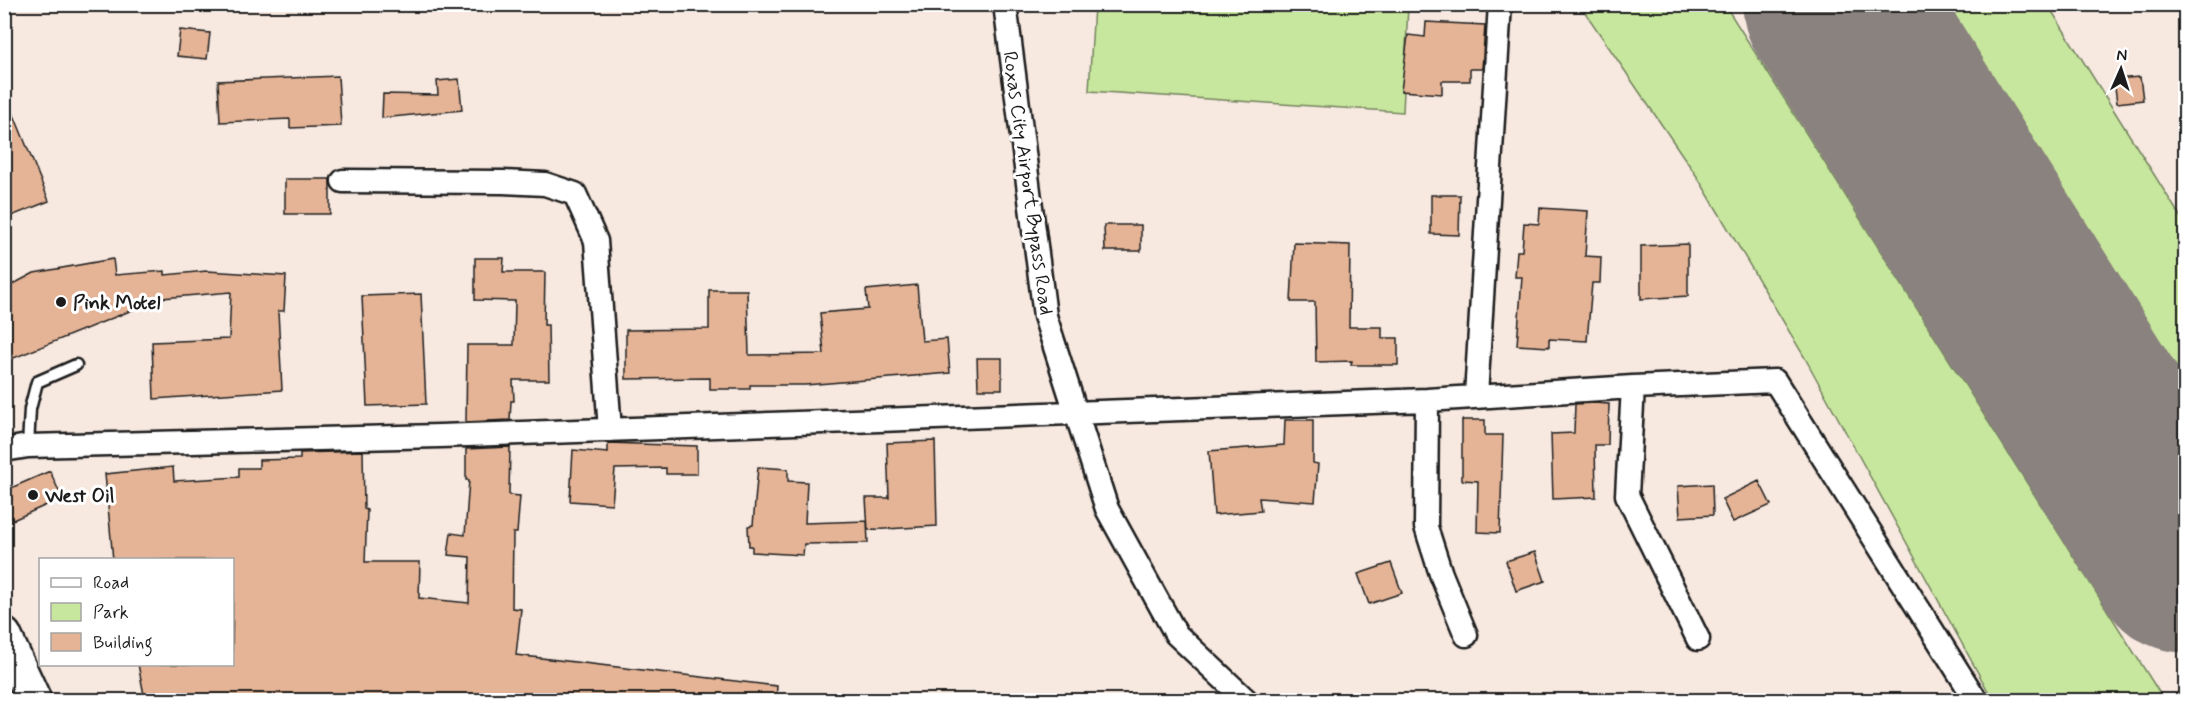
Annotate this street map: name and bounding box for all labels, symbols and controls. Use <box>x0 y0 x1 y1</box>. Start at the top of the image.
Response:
north arrow <box>2091 39 2151 99</box>
text: N <box>2116 45 2128 66</box>
street label: Roxas City Airport Bypass Road <box>996 50 1059 317</box>
place label: Pink Motel <box>73 290 161 317</box>
marker: Pink Motel <box>54 295 68 309</box>
place label: West Oil <box>44 483 115 510</box>
marker: West Oil <box>26 488 40 502</box>
legend <box>39 558 234 666</box>
text: Road <box>93 571 129 595</box>
text: Park <box>93 601 129 625</box>
text: Building <box>93 631 153 657</box>

